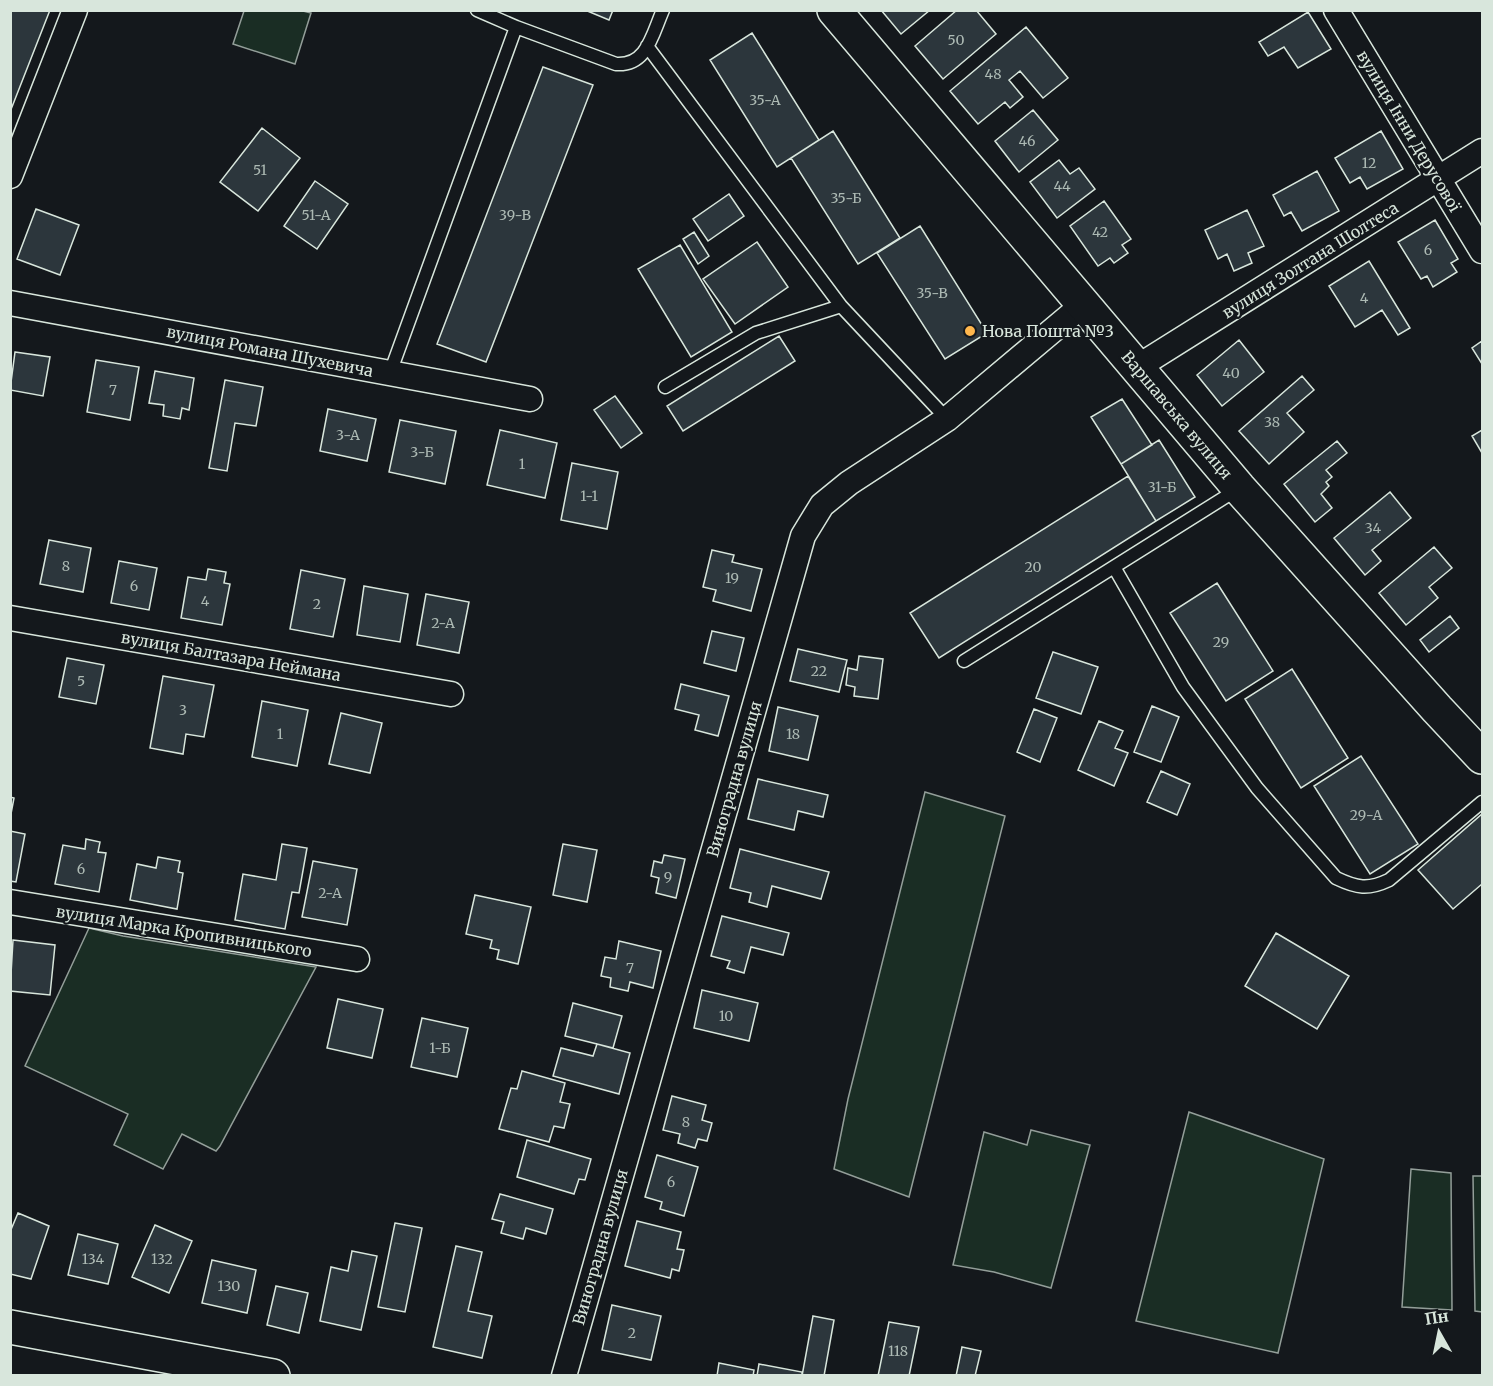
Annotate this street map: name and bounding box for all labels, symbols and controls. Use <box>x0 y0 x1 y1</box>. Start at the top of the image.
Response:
house number: 50 <box>948 31 964 49</box>
street label: вулиця Інни Дерусової <box>1353 47 1466 216</box>
house number: 48 <box>985 65 1001 83</box>
house number: 35-А <box>749 91 781 109</box>
house number: 46 <box>1019 132 1035 150</box>
house number: 12 <box>1362 154 1376 172</box>
house number: 51 <box>253 161 267 179</box>
house number: 44 <box>1053 177 1071 195</box>
house number: 35-Б <box>830 189 862 207</box>
street label: вулиця Золтана Шолтеса <box>1218 197 1402 323</box>
house number: 51-А <box>301 206 331 224</box>
house number: 39-В <box>499 206 531 224</box>
house number: 42 <box>1092 223 1108 241</box>
house number: 6 <box>1424 241 1432 259</box>
house number: 35-В <box>916 284 948 302</box>
house number: 4 <box>1360 289 1369 307</box>
street label: вулиця Романа Шухевича <box>165 321 375 381</box>
place label: Нова Пошта №3 <box>982 321 1114 341</box>
marker: Нова Пошта №3 <box>963 324 977 338</box>
street label: Варшавська вулиця <box>1117 347 1237 483</box>
house number: 40 <box>1222 364 1240 382</box>
house number: 7 <box>109 381 117 399</box>
house number: 38 <box>1264 413 1280 431</box>
house number: 3-А <box>336 426 360 444</box>
house number: 3-Б <box>410 443 434 461</box>
house number: 1 <box>519 455 525 473</box>
house number: 31-Б <box>1148 478 1177 496</box>
house number: 1-1 <box>580 487 598 505</box>
house number: 34 <box>1365 519 1382 537</box>
house number: 8 <box>62 557 70 575</box>
house number: 20 <box>1024 558 1042 576</box>
house number: 19 <box>725 569 739 587</box>
house number: 6 <box>130 577 138 595</box>
house number: 4 <box>201 592 210 610</box>
house number: 2 <box>313 595 321 613</box>
house number: 2-А <box>431 614 455 632</box>
street label: вулиця Балтазара Неймана <box>120 627 343 685</box>
house number: 29 <box>1213 633 1229 651</box>
house number: 22 <box>811 662 827 680</box>
house number: 5 <box>77 672 85 690</box>
street label: Виноградна вулиця <box>702 699 766 859</box>
house number: 3 <box>179 701 187 719</box>
house number: 1 <box>277 725 283 743</box>
house number: 18 <box>786 725 800 743</box>
house number: 29-А <box>1350 806 1382 824</box>
house number: 6 <box>77 860 85 878</box>
house number: 9 <box>664 868 672 886</box>
house number: 2-А <box>318 884 342 902</box>
street label: вулиця Марка Кропивницького <box>55 901 313 961</box>
house number: 7 <box>626 959 634 977</box>
house number: 10 <box>719 1007 733 1025</box>
house number: 1-Б <box>429 1039 451 1057</box>
house number: 8 <box>682 1113 690 1131</box>
street label: Виноградна вулиця <box>568 1167 632 1327</box>
house number: 6 <box>667 1173 675 1191</box>
house number: 134 <box>82 1250 105 1268</box>
house number: 132 <box>151 1250 173 1268</box>
house number: 130 <box>218 1277 240 1295</box>
north arrow <box>1409 1302 1469 1362</box>
text: Пн <box>1423 1305 1450 1329</box>
house number: 2 <box>628 1324 636 1342</box>
house number: 118 <box>888 1342 908 1360</box>

